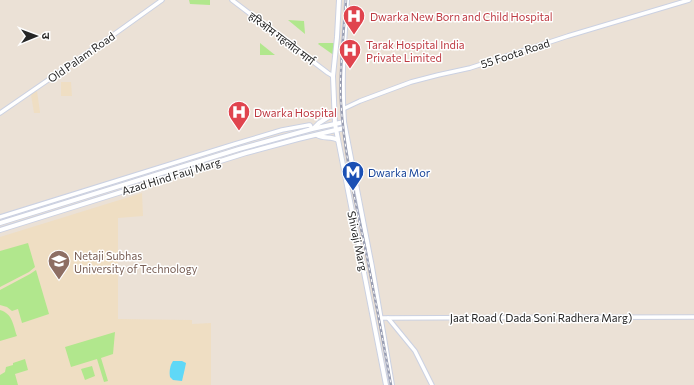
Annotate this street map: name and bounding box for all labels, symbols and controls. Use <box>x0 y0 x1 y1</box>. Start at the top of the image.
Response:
hospital icon: Dwarka New Born and Child Hospital <box>341 3 367 36</box>
street label: हरिओम गहलोत मार्ग <box>246 9 318 68</box>
place label: Dwarka New Born and Child Hospital <box>370 10 553 23</box>
north arrow <box>16 16 56 56</box>
street label: Old Palam Road <box>45 29 117 85</box>
text: उ <box>40 32 53 40</box>
street label: 55 Foota Road <box>479 36 551 70</box>
hospital icon: Tarak Hospital India Private Limited <box>337 37 363 70</box>
place label: Tarak Hospital India Private Limited <box>366 38 464 64</box>
hospital icon: Dwarka Hospital <box>226 99 252 132</box>
place label: Dwarka Hospital <box>254 106 337 119</box>
street label: Azad Hind Fauj Marg <box>120 155 222 197</box>
metro station icon: Dwarka Mor <box>340 159 366 192</box>
place label: Dwarka Mor <box>368 166 431 179</box>
street label: Shivaji Marg <box>345 210 371 272</box>
school or university icon: Netaji Subhas University of Technology <box>46 248 72 281</box>
place label: Netaji Subhas University of Technology <box>74 249 198 275</box>
street label: Jaat Road ( Dada Soni Radhera Marg) <box>450 311 632 325</box>

